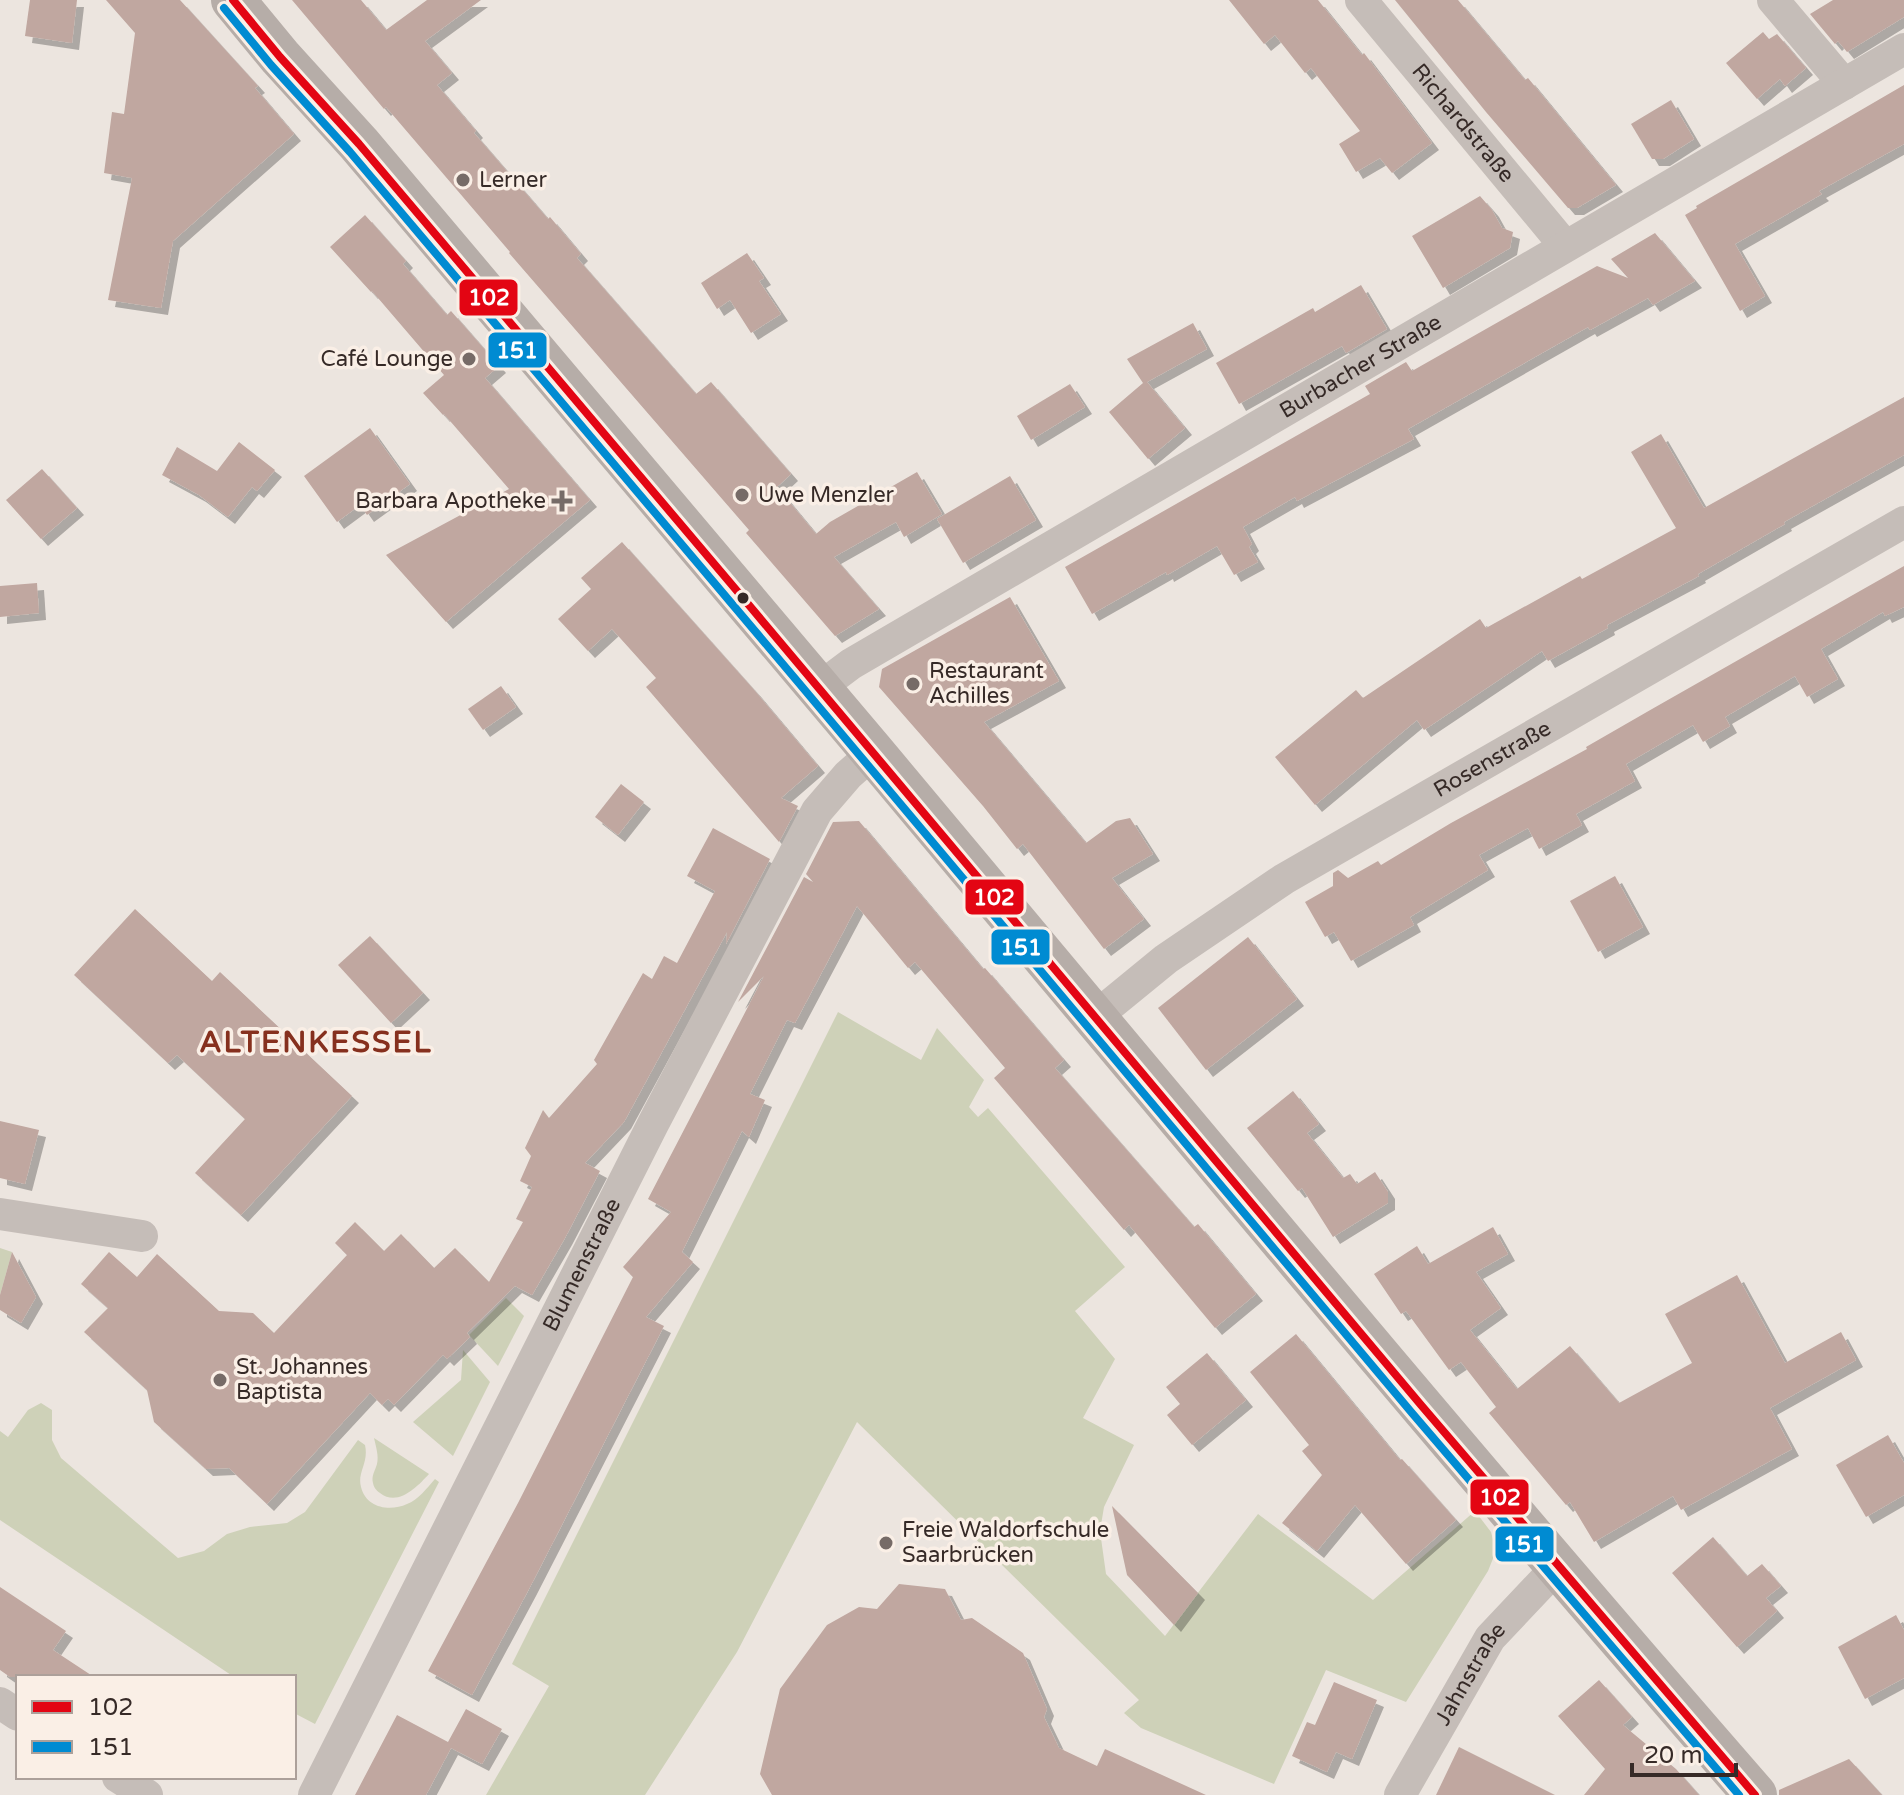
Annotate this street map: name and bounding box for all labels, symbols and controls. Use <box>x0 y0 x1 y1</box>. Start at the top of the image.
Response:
street label: Richardstraße <box>1406 59 1520 188</box>
place label: Lerner <box>479 167 547 193</box>
marker: Lerner <box>454 171 472 189</box>
line badge: 102 <box>458 278 519 317</box>
text: 102 <box>468 285 510 311</box>
street label: Burbacher Straße <box>1275 309 1446 424</box>
line badge: 151 <box>487 331 548 369</box>
text: 151 <box>496 338 538 364</box>
place label: Café Lounge <box>321 346 453 372</box>
marker: Café Lounge <box>460 350 478 368</box>
place label: Uwe Menzler <box>758 482 895 508</box>
marker: Uwe Menzler <box>733 486 751 504</box>
place label: Barbara Apotheke <box>355 488 546 514</box>
marker: Barbara Apotheke <box>553 492 571 510</box>
unlabelled marker <box>735 590 751 606</box>
place label: Restaurant Achilles <box>929 658 1044 709</box>
marker: Restaurant Achilles <box>904 675 922 693</box>
street label: Rosenstraße <box>1429 715 1556 803</box>
line badge: 102 <box>964 878 1025 916</box>
text: 102 <box>973 885 1015 911</box>
line badge: 151 <box>990 928 1051 966</box>
text: 151 <box>1000 935 1042 961</box>
district label: ALTENKESSEL <box>199 1024 433 1061</box>
street label: Blumenstraße <box>537 1194 626 1336</box>
place label: St. Johannes Baptista <box>236 1354 368 1405</box>
marker: St. Johannes Baptista <box>211 1371 229 1389</box>
line badge: 102 <box>1469 1478 1530 1516</box>
text: 102 <box>1479 1485 1521 1511</box>
place label: Freie Waldorfschule Saarbrücken <box>902 1517 1109 1568</box>
line badge: 151 <box>1494 1525 1555 1563</box>
text: 151 <box>1503 1532 1545 1558</box>
marker: Freie Waldorfschule Saarbrücken <box>877 1534 895 1552</box>
street label: Jahnstraße <box>1430 1617 1511 1730</box>
legend <box>16 1675 296 1779</box>
text: 102 <box>88 1693 133 1722</box>
scale bar <box>1632 1727 1736 1777</box>
text: 151 <box>88 1733 133 1762</box>
text: 20 m <box>1644 1741 1702 1770</box>

